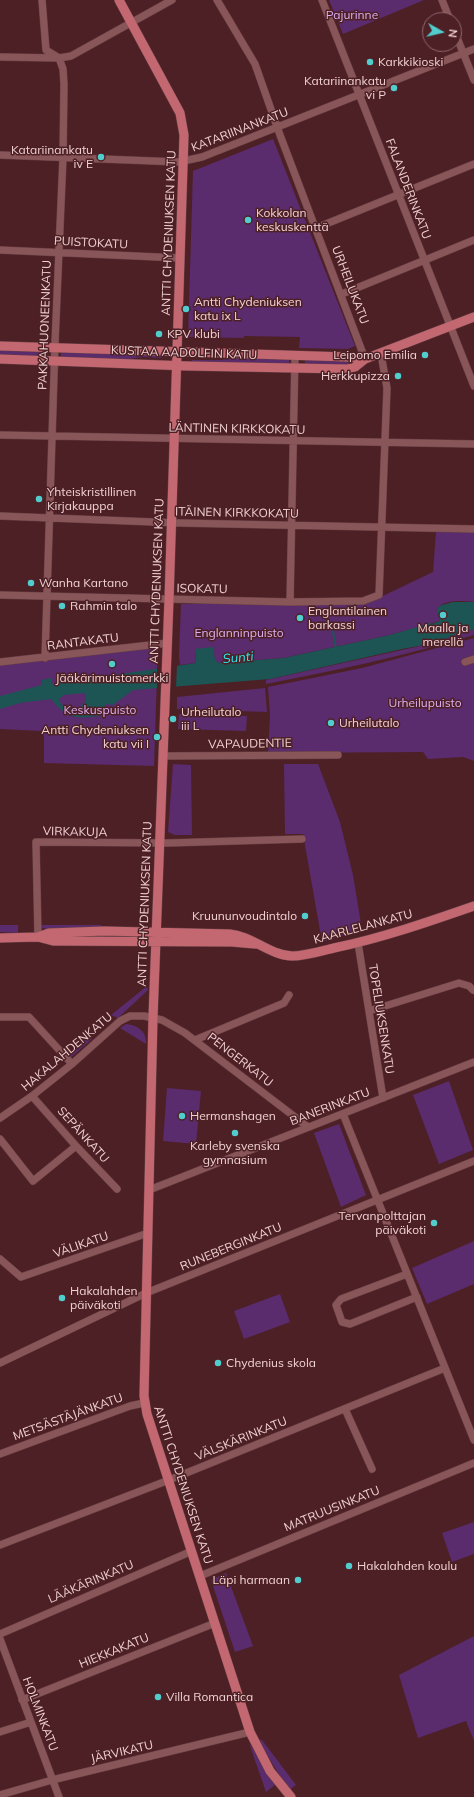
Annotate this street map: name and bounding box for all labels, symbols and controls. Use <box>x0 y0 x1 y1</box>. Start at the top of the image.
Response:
park label: Pajurinne <box>326 8 378 22</box>
north arrow <box>422 12 462 52</box>
text: N <box>445 28 460 39</box>
place label: Karkkikioski <box>378 55 443 69</box>
marker: Karkkikioski <box>365 57 375 67</box>
place label: Katariinankatu vi P <box>304 74 386 102</box>
marker: Katariinankatu vi P <box>389 83 399 93</box>
street label: KATARIINANKATU <box>189 105 291 155</box>
street label: FALANDERINKATU <box>382 137 434 241</box>
place label: Katariinankatu iv E <box>11 143 93 171</box>
street label: ANTTI CHYDENIUKSEN KATU <box>159 150 179 316</box>
marker: Katariinankatu iv E <box>96 152 106 162</box>
place label: Kokkolan keskuskenttä <box>256 206 329 234</box>
marker: Kokkolan keskuskenttä <box>243 215 253 225</box>
street label: PUISTOKATU <box>54 234 128 252</box>
street label: URHEILUKATU <box>328 244 372 326</box>
street label: PAKKAHUONEENKATU <box>36 260 54 390</box>
place label: Antti Chydeniuksen katu ix L <box>194 295 302 323</box>
marker: Antti Chydeniuksen katu ix L <box>181 304 191 314</box>
place label: KPV klubi <box>167 327 220 341</box>
marker: KPV klubi <box>154 329 164 339</box>
street label: KUSTAA AADOLFIN KATU <box>111 343 257 363</box>
place label: Leipomo Emilia <box>333 348 417 362</box>
marker: Leipomo Emilia <box>420 350 430 360</box>
place label: Herkkupizza <box>321 369 390 383</box>
marker: Herkkupizza <box>393 371 403 381</box>
street label: LÄNTINEN KIRKKOKATU <box>168 421 306 437</box>
place label: Yhteiskristillinen Kirjakauppa <box>47 485 136 513</box>
marker: Yhteiskristillinen Kirjakauppa <box>34 494 44 504</box>
street label: ANTTI CHYDENIUKSEN KATU <box>147 498 167 664</box>
street label: ITÄINEN KIRKKOKATU <box>175 505 299 521</box>
place label: Wanha Kartano <box>39 576 128 590</box>
marker: Wanha Kartano <box>26 578 36 588</box>
street label: ISOKATU <box>176 581 228 597</box>
place label: Rahmin talo <box>70 599 137 613</box>
marker: Rahmin talo <box>57 601 67 611</box>
place label: Englantilainen barkassi <box>308 604 387 632</box>
marker: Maalla ja merellä <box>438 610 448 620</box>
marker: Englantilainen barkassi <box>295 613 305 623</box>
place label: Maalla ja merellä <box>418 621 468 649</box>
park label: Englanninpuisto <box>194 626 284 640</box>
street label: RANTAKATU <box>46 630 120 654</box>
water label: Sunti <box>222 649 254 667</box>
marker: Jääkärimuistomerkki <box>107 659 117 669</box>
place label: Jääkärimuistomerkki <box>56 671 168 685</box>
park label: Urheilupuisto <box>388 696 462 710</box>
park label: Keskuspuisto <box>64 703 136 717</box>
place label: Urheilutalo iii L <box>181 705 241 733</box>
marker: Urheilutalo iii L <box>168 714 178 724</box>
place label: Urheilutalo <box>339 716 399 730</box>
marker: Urheilutalo <box>326 718 336 728</box>
place label: Antti Chydeniuksen katu vii I <box>41 723 149 751</box>
marker: Antti Chydeniuksen katu vii I <box>152 732 162 742</box>
street label: VAPAUDENTIE <box>208 736 292 752</box>
street label: ANTTI CHYDENIUKSEN KATU <box>135 821 155 987</box>
street label: VIRKAKUJA <box>43 824 107 840</box>
street label: KAARLELANKATU <box>312 907 414 947</box>
place label: Kruununvoudintalo <box>192 909 297 923</box>
marker: Kruununvoudintalo <box>300 911 310 921</box>
street label: TOPELIUKSENKATU <box>365 963 397 1075</box>
street label: HAKALAHDENKATU <box>18 1010 116 1094</box>
street label: PENGERKATU <box>204 1030 276 1090</box>
street label: BANERINKATU <box>288 1085 372 1129</box>
street label: SEPÄNKATU <box>54 1104 112 1166</box>
place label: Hermanshagen <box>190 1109 276 1123</box>
marker: Hermanshagen <box>177 1111 187 1121</box>
marker: Karleby svenska gymnasium <box>230 1128 240 1138</box>
place label: Karleby svenska gymnasium <box>190 1139 280 1167</box>
place label: Tervanpolttajan päiväkoti <box>339 1209 426 1237</box>
marker: Tervanpolttajan päiväkoti <box>429 1218 439 1228</box>
street label: RUNEBERGINKATU <box>178 1220 284 1274</box>
street label: VÄLIKATU <box>52 1229 110 1261</box>
place label: Hakalahden päiväkoti <box>70 1284 138 1312</box>
marker: Hakalahden päiväkoti <box>57 1293 67 1303</box>
place label: Chydenius skola <box>226 1356 316 1370</box>
marker: Chydenius skola <box>213 1358 223 1368</box>
street label: METSÄSTÄJÄNKATU <box>11 1390 125 1444</box>
street label: ANTTI CHYDENIUKSEN KATU <box>151 1404 215 1566</box>
street label: VÄLSKÄRINKATU <box>193 1414 289 1464</box>
street label: MATRUUSINKATU <box>282 1483 382 1535</box>
street label: LÄÄKÄRINKATU <box>46 1557 136 1607</box>
place label: Hakalahden koulu <box>357 1559 457 1573</box>
marker: Hakalahden koulu <box>344 1561 354 1571</box>
place label: Läpi harmaan <box>213 1573 290 1587</box>
marker: Läpi harmaan <box>293 1575 303 1585</box>
street label: HIEKKAKATU <box>77 1630 151 1672</box>
street label: HOLMINKATU <box>19 1675 61 1753</box>
place label: Villa Romantica <box>166 1690 253 1704</box>
marker: Villa Romantica <box>153 1692 163 1702</box>
street label: JÄRVIKATU <box>89 1738 155 1766</box>

